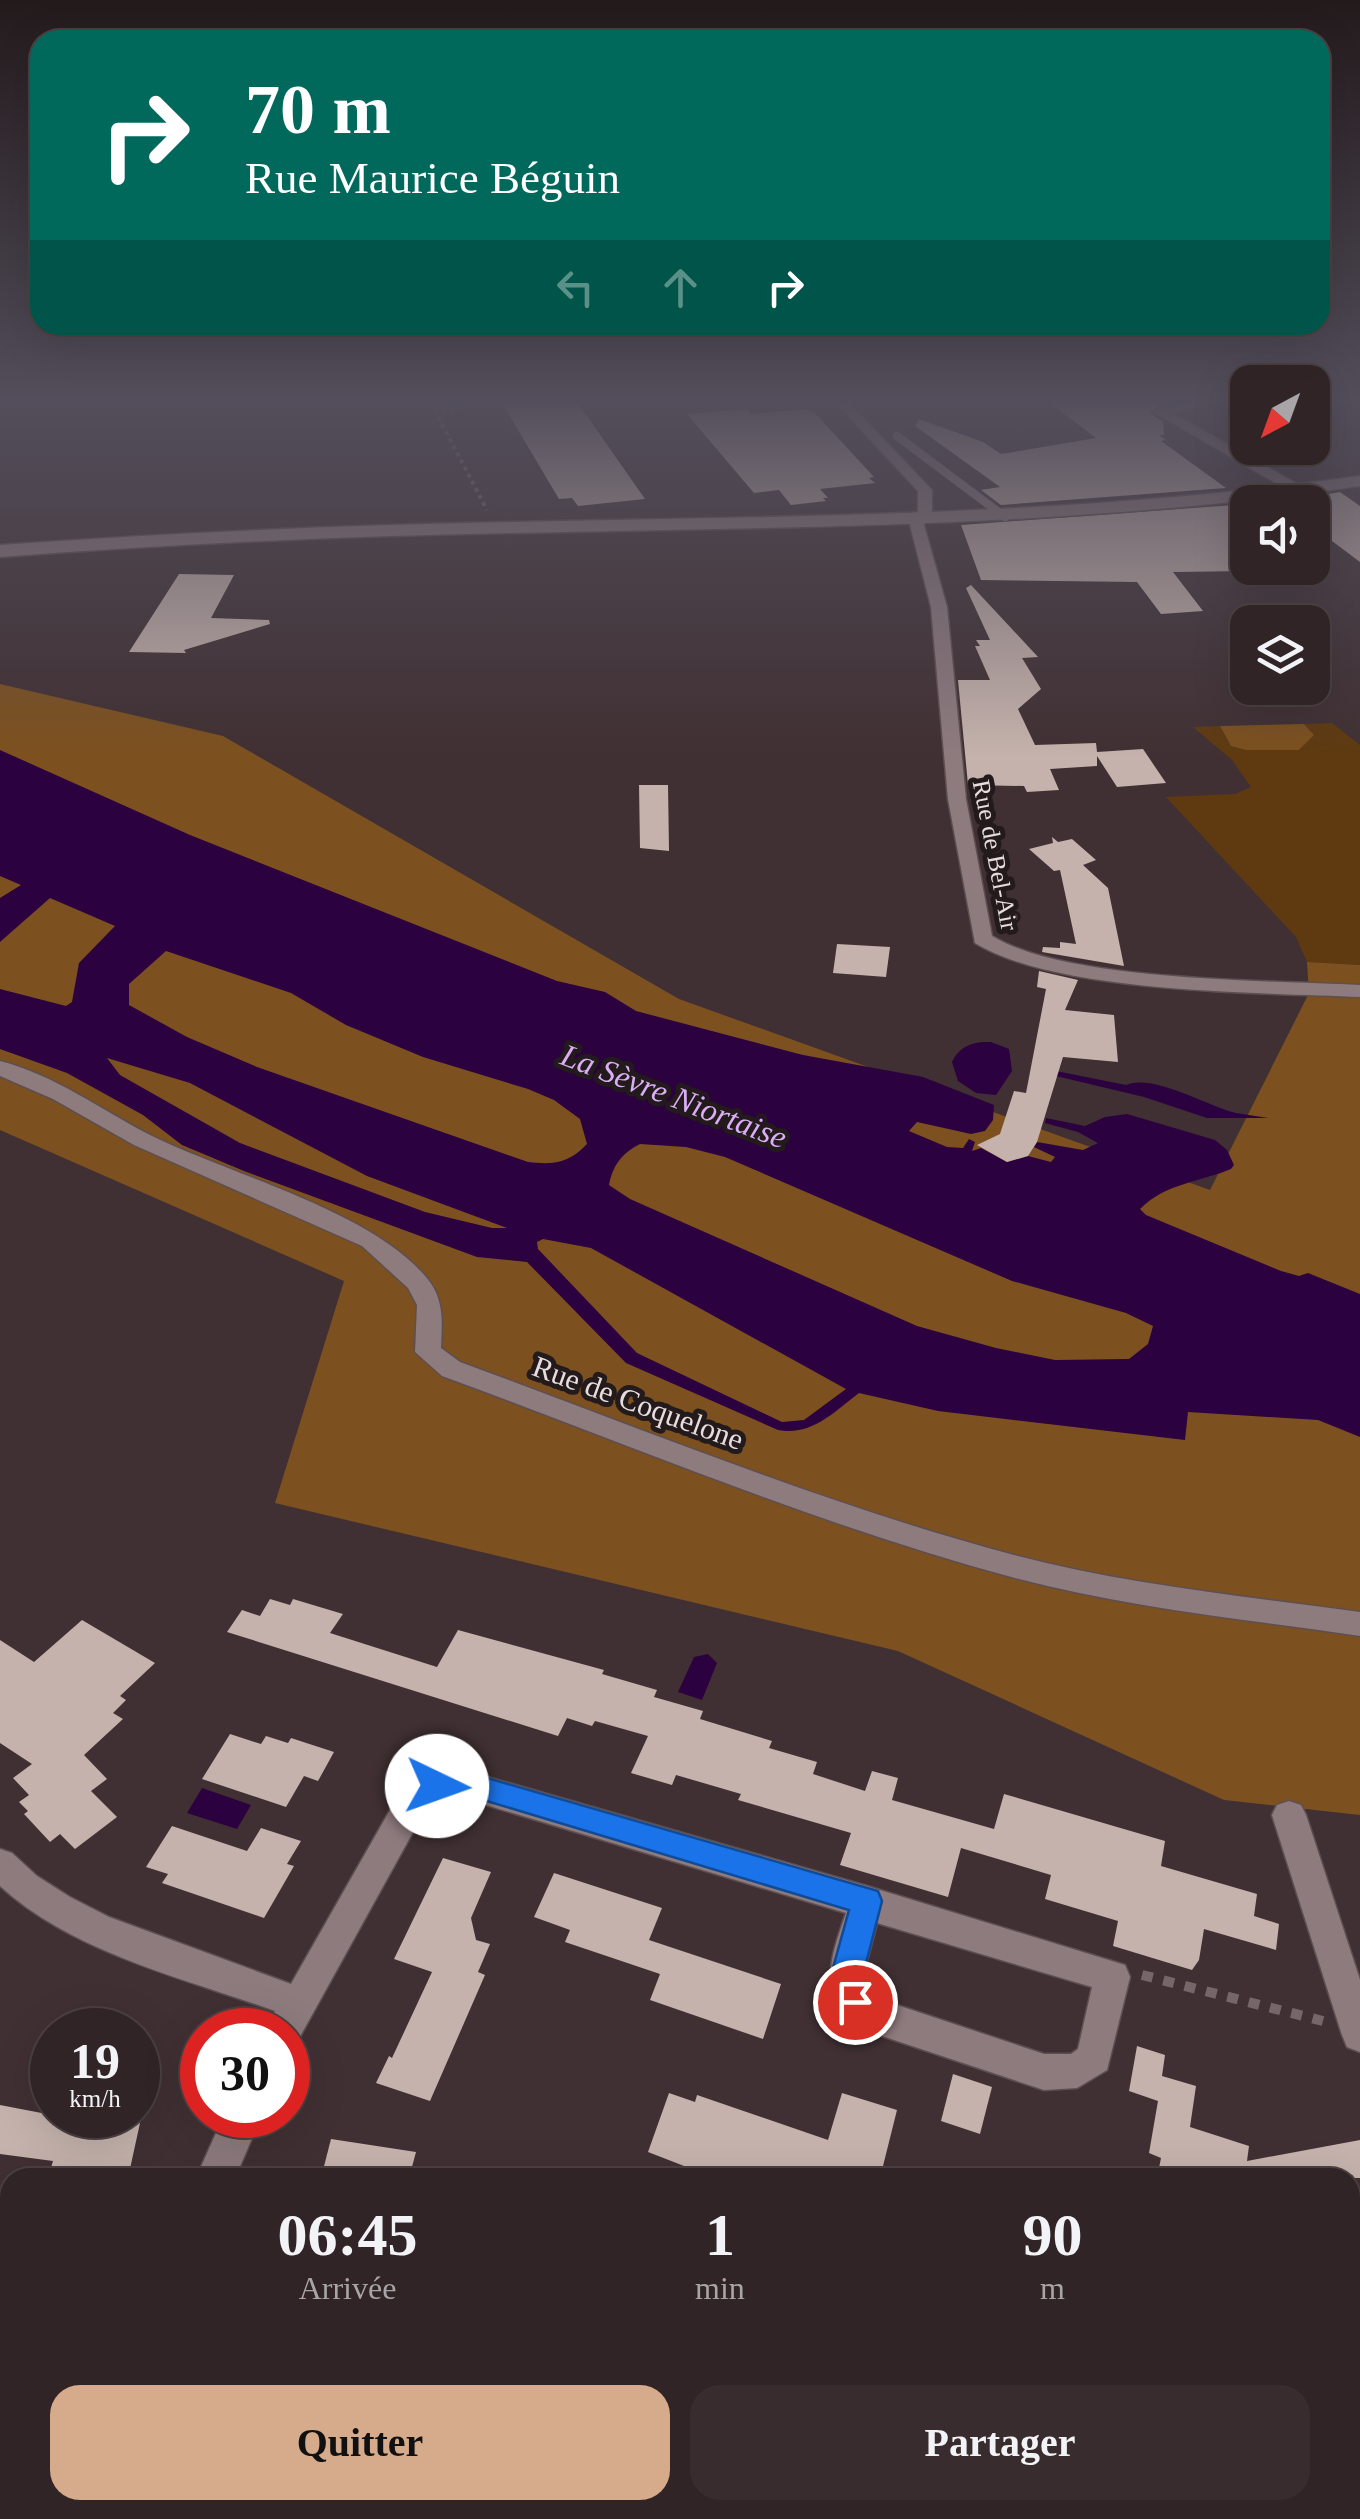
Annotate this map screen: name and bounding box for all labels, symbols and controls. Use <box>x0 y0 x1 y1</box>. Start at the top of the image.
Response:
icon: right <box>80 70 210 200</box>
text: 70 m <box>245 71 391 148</box>
text: Rue Maurice Béguin <box>245 153 620 203</box>
icon: left <box>548 260 603 315</box>
icon: ahead <box>653 260 708 315</box>
icon: right <box>758 260 813 315</box>
north arrow <box>1230 365 1330 465</box>
map controls <box>1230 365 1330 705</box>
button: sound <box>1230 485 1330 585</box>
button: layers <box>1230 605 1330 705</box>
street label: Rue de Bel-Air <box>968 778 1023 933</box>
water label: La Sèvre Niortaise <box>555 1036 792 1156</box>
street label: Rue de Coquelone <box>528 1349 748 1456</box>
position arrow <box>385 1734 489 1838</box>
pin <box>813 1960 898 2045</box>
icon: arrive <box>828 1975 883 2030</box>
speed limit sign: 30 <box>180 2008 310 2138</box>
text: 19 <box>70 2033 120 2089</box>
text: km/h <box>69 2085 121 2112</box>
text: 06:45 <box>278 2202 418 2268</box>
text: 1 <box>705 2202 735 2268</box>
text: 90 <box>1022 2202 1082 2268</box>
text: Arrivée <box>299 2270 396 2306</box>
text: min <box>695 2270 745 2306</box>
text: m <box>1040 2270 1065 2306</box>
button: Quitter <box>50 2385 670 2500</box>
button: Partager <box>690 2385 1310 2500</box>

